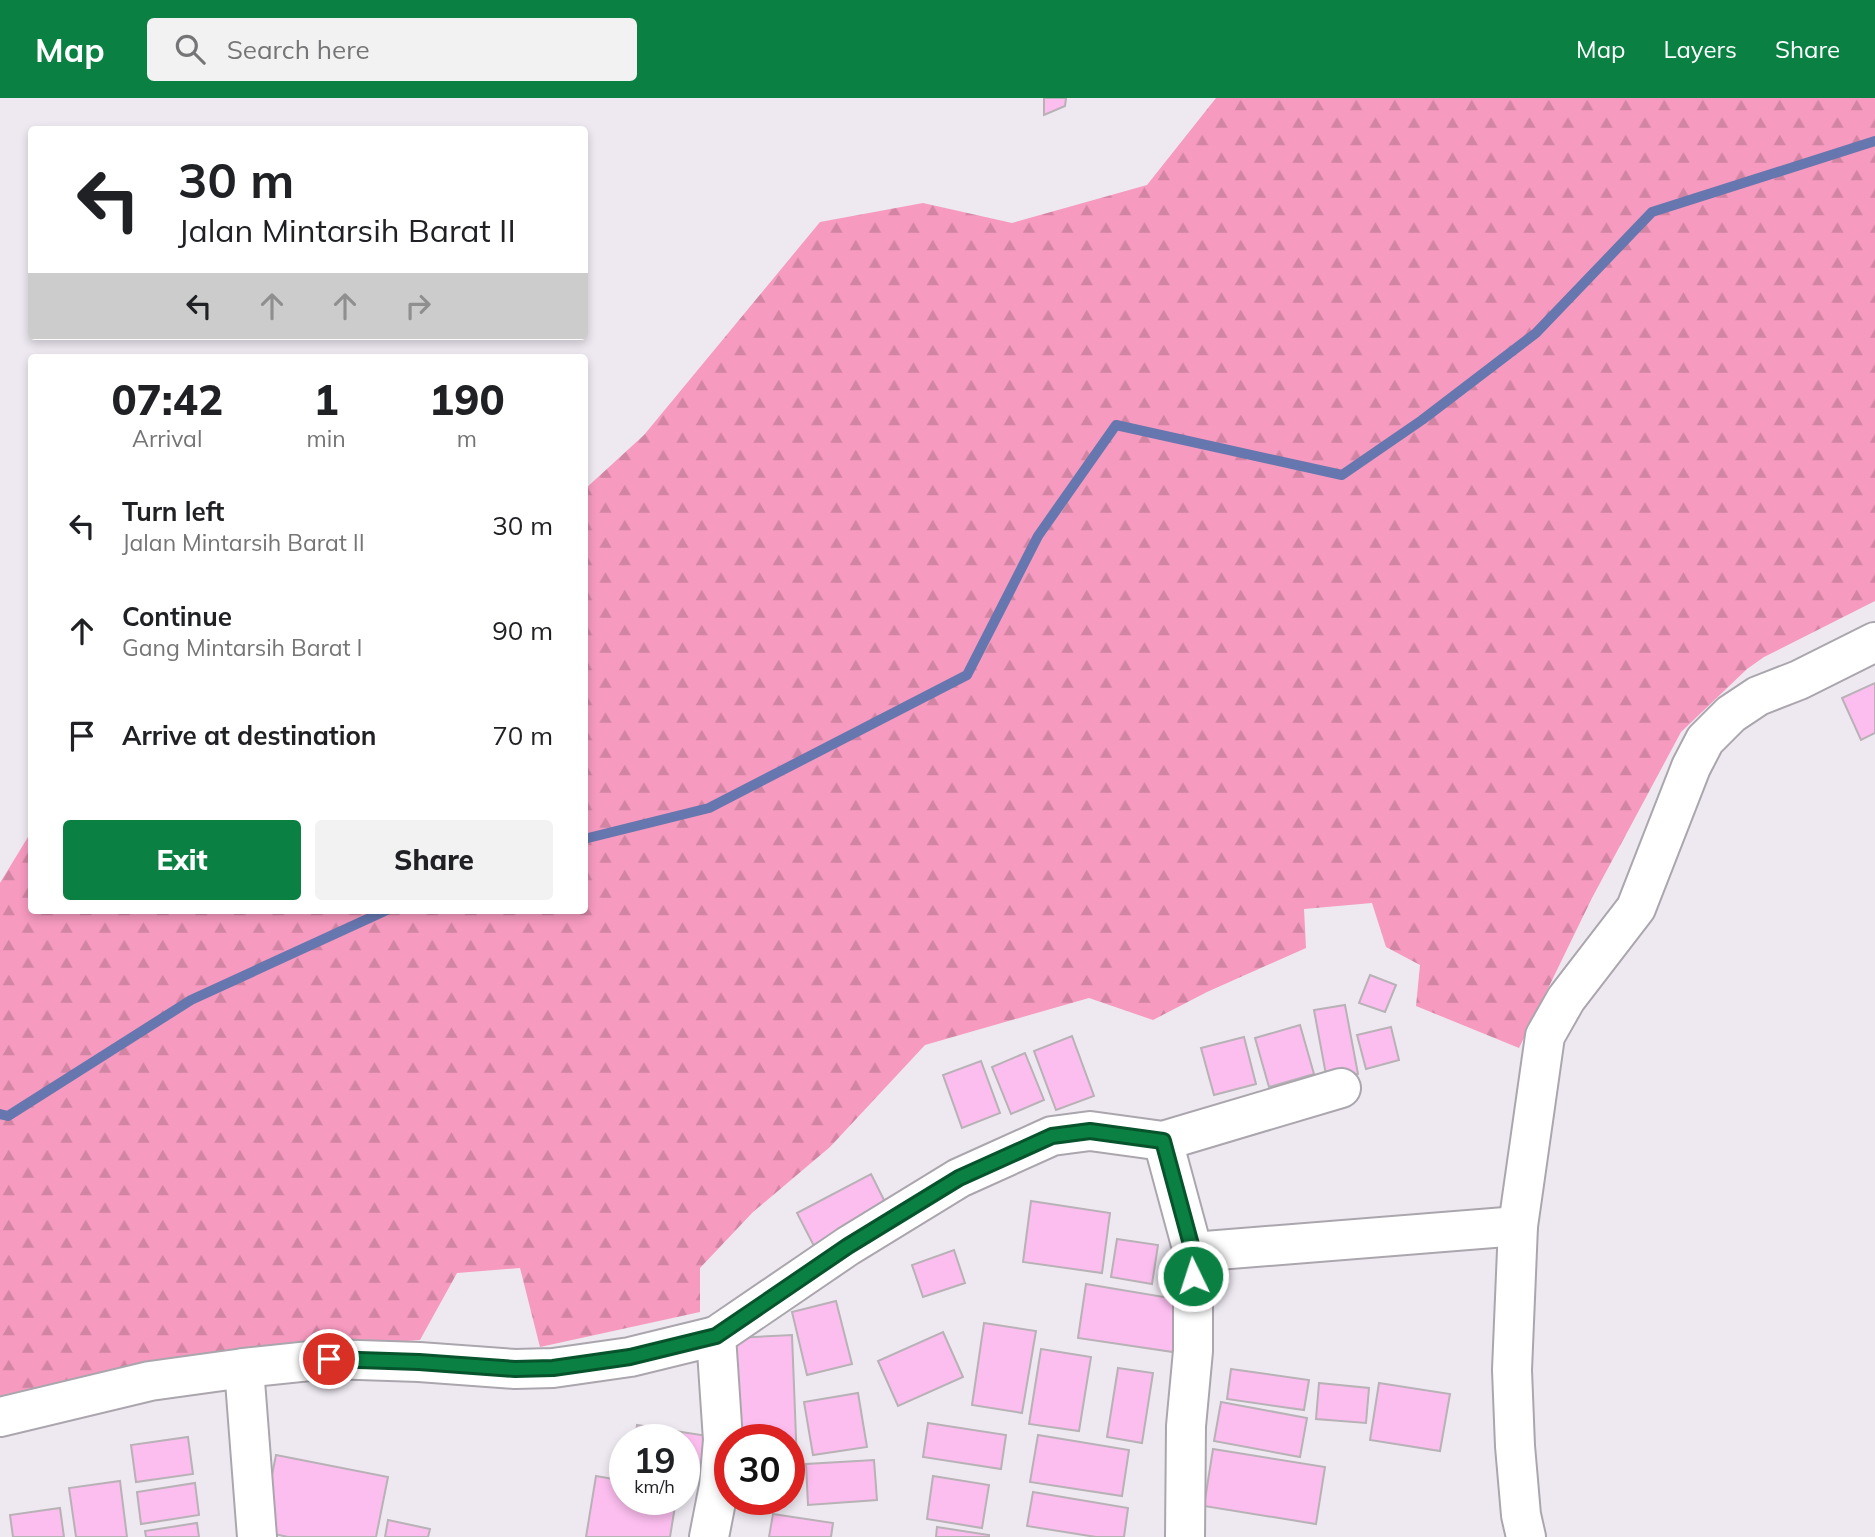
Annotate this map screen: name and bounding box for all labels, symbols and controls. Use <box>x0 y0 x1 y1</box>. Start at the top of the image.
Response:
search box <box>147 18 637 81</box>
text: Map <box>35 29 105 70</box>
icon: search <box>171 30 209 68</box>
text: Search here <box>227 33 370 66</box>
text: Map <box>1576 34 1625 64</box>
text: Layers <box>1663 34 1737 64</box>
text: Share <box>1775 34 1840 64</box>
text: 30 m <box>178 149 294 210</box>
icon: left <box>63 154 154 245</box>
text: Jalan Mintarsih Barat II <box>178 210 516 250</box>
icon: left <box>180 287 218 325</box>
icon: ahead <box>253 287 291 325</box>
icon: ahead <box>326 287 364 325</box>
icon: right <box>399 287 437 325</box>
text: 07:42 <box>111 373 223 426</box>
text: 1 <box>313 373 339 426</box>
text: 190 <box>429 373 505 426</box>
text: Arrival <box>132 424 202 453</box>
text: min <box>306 424 346 453</box>
text: m <box>457 424 477 453</box>
text: Turn left <box>122 495 224 528</box>
icon: left <box>63 507 101 545</box>
text: 30 m <box>492 509 553 542</box>
text: Jalan Mintarsih Barat II <box>122 528 365 557</box>
text: Continue <box>122 600 232 633</box>
icon: ahead <box>63 612 101 650</box>
text: 90 m <box>492 614 553 647</box>
text: Gang Mintarsih Barat I <box>122 633 363 662</box>
icon: arrive <box>63 717 101 755</box>
text: Arrive at destination <box>122 719 377 752</box>
text: 70 m <box>492 719 553 752</box>
button: Exit <box>63 820 301 900</box>
button: Share <box>315 820 553 900</box>
position arrow <box>1156 1239 1230 1313</box>
pin <box>299 1329 359 1389</box>
icon: arrive <box>310 1340 348 1378</box>
speed limit sign: 30 <box>714 1424 805 1515</box>
text: 19 <box>633 1438 676 1482</box>
text: km/h <box>634 1475 675 1498</box>

